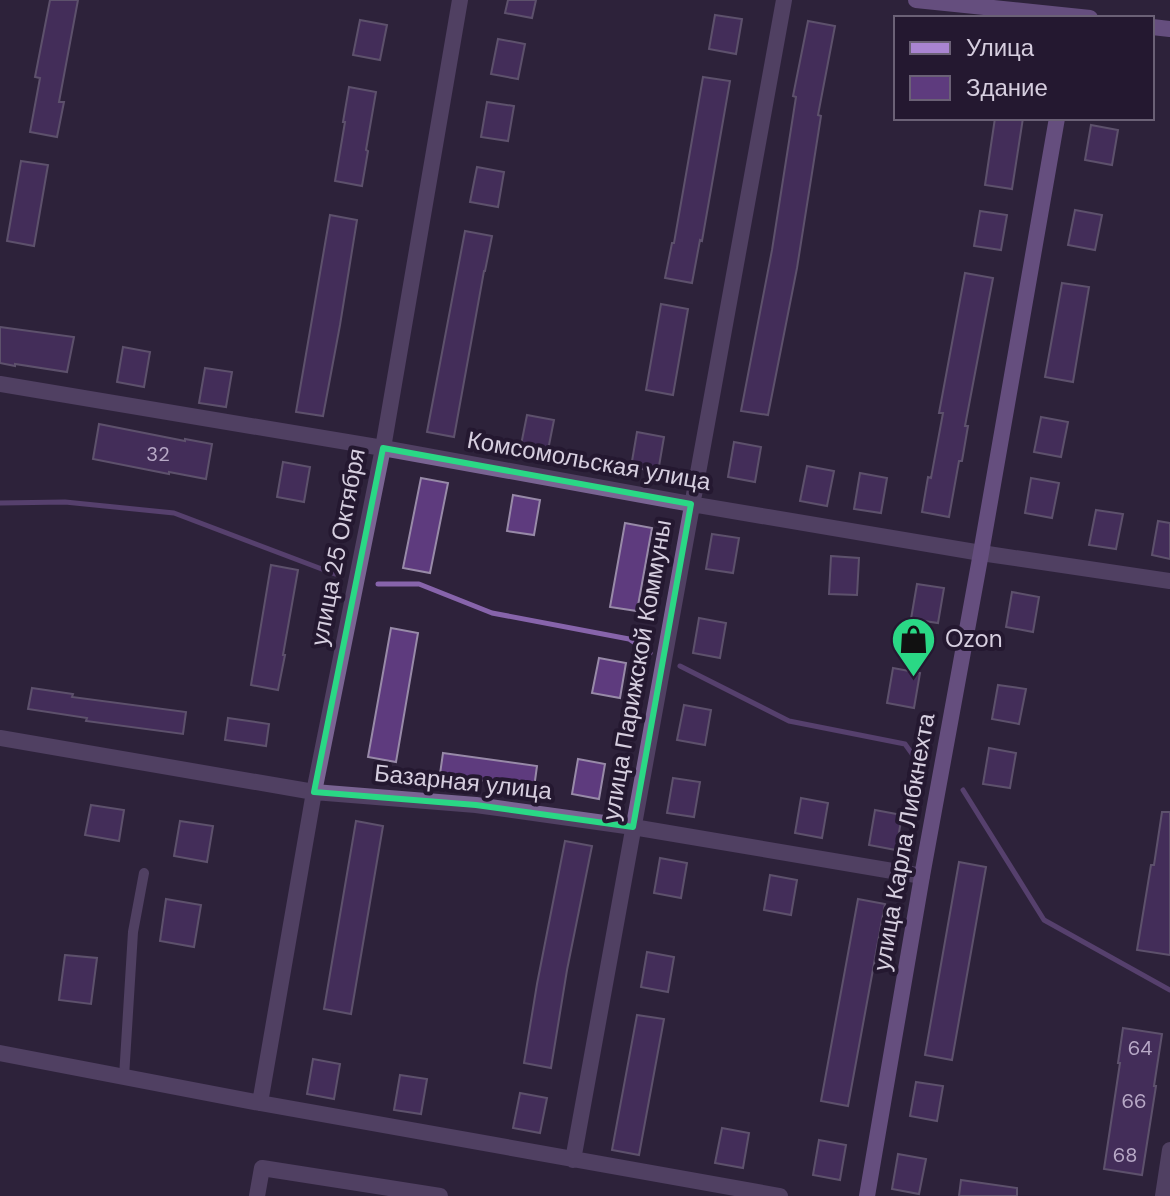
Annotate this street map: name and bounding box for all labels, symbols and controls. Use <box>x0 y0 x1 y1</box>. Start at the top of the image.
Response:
legend <box>894 16 1154 120</box>
text: Улица <box>966 32 1035 63</box>
text: Здание <box>966 72 1048 103</box>
street label: Комсомольская улица <box>465 424 714 497</box>
house number: 32 <box>146 441 170 467</box>
street label: улица 25 Октября <box>303 446 372 648</box>
street label: улица Парижской Коммуны <box>595 517 678 823</box>
shop icon: Ozon <box>890 615 938 678</box>
place label: Ozon <box>945 623 1003 654</box>
street label: улица Карла Либкнехта <box>866 710 942 973</box>
street label: Базарная улица <box>373 757 554 806</box>
house number: 64 <box>1128 1035 1152 1061</box>
house number: 66 <box>1121 1088 1147 1114</box>
house number: 68 <box>1113 1142 1137 1168</box>

